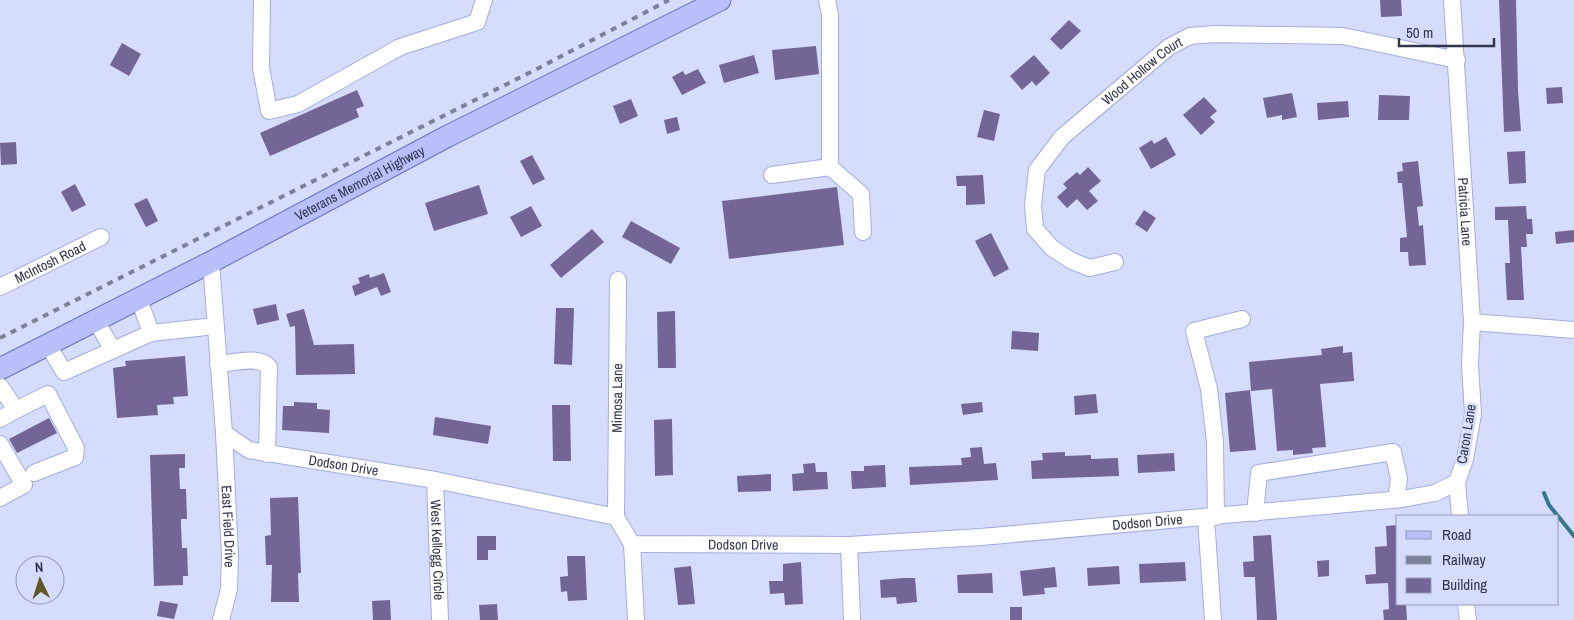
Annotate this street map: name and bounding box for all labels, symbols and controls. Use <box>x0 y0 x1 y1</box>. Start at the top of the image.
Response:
scale bar <box>1399 15 1494 47</box>
text: 50 m <box>1406 22 1433 43</box>
street label: Wood Hollow Court <box>1098 33 1185 109</box>
street label: Veterans Memorial Highway <box>292 141 428 225</box>
street label: Patricia Lane <box>1454 177 1476 246</box>
street label: McIntosh Road <box>12 237 89 287</box>
street label: Mimosa Lane <box>608 363 626 433</box>
street label: Caron Lane <box>1452 403 1480 465</box>
street label: Dodson Drive <box>307 451 380 480</box>
street label: East Field Drive <box>218 485 239 568</box>
street label: West Kellogg Circle <box>427 499 448 601</box>
street label: Dodson Drive <box>1112 510 1183 534</box>
legend <box>1396 515 1559 605</box>
text: Road <box>1442 524 1471 545</box>
street label: Dodson Drive <box>708 535 778 554</box>
text: Railway <box>1442 549 1487 570</box>
north arrow <box>15 555 65 605</box>
text: N <box>34 558 44 576</box>
text: Building <box>1442 574 1487 595</box>

